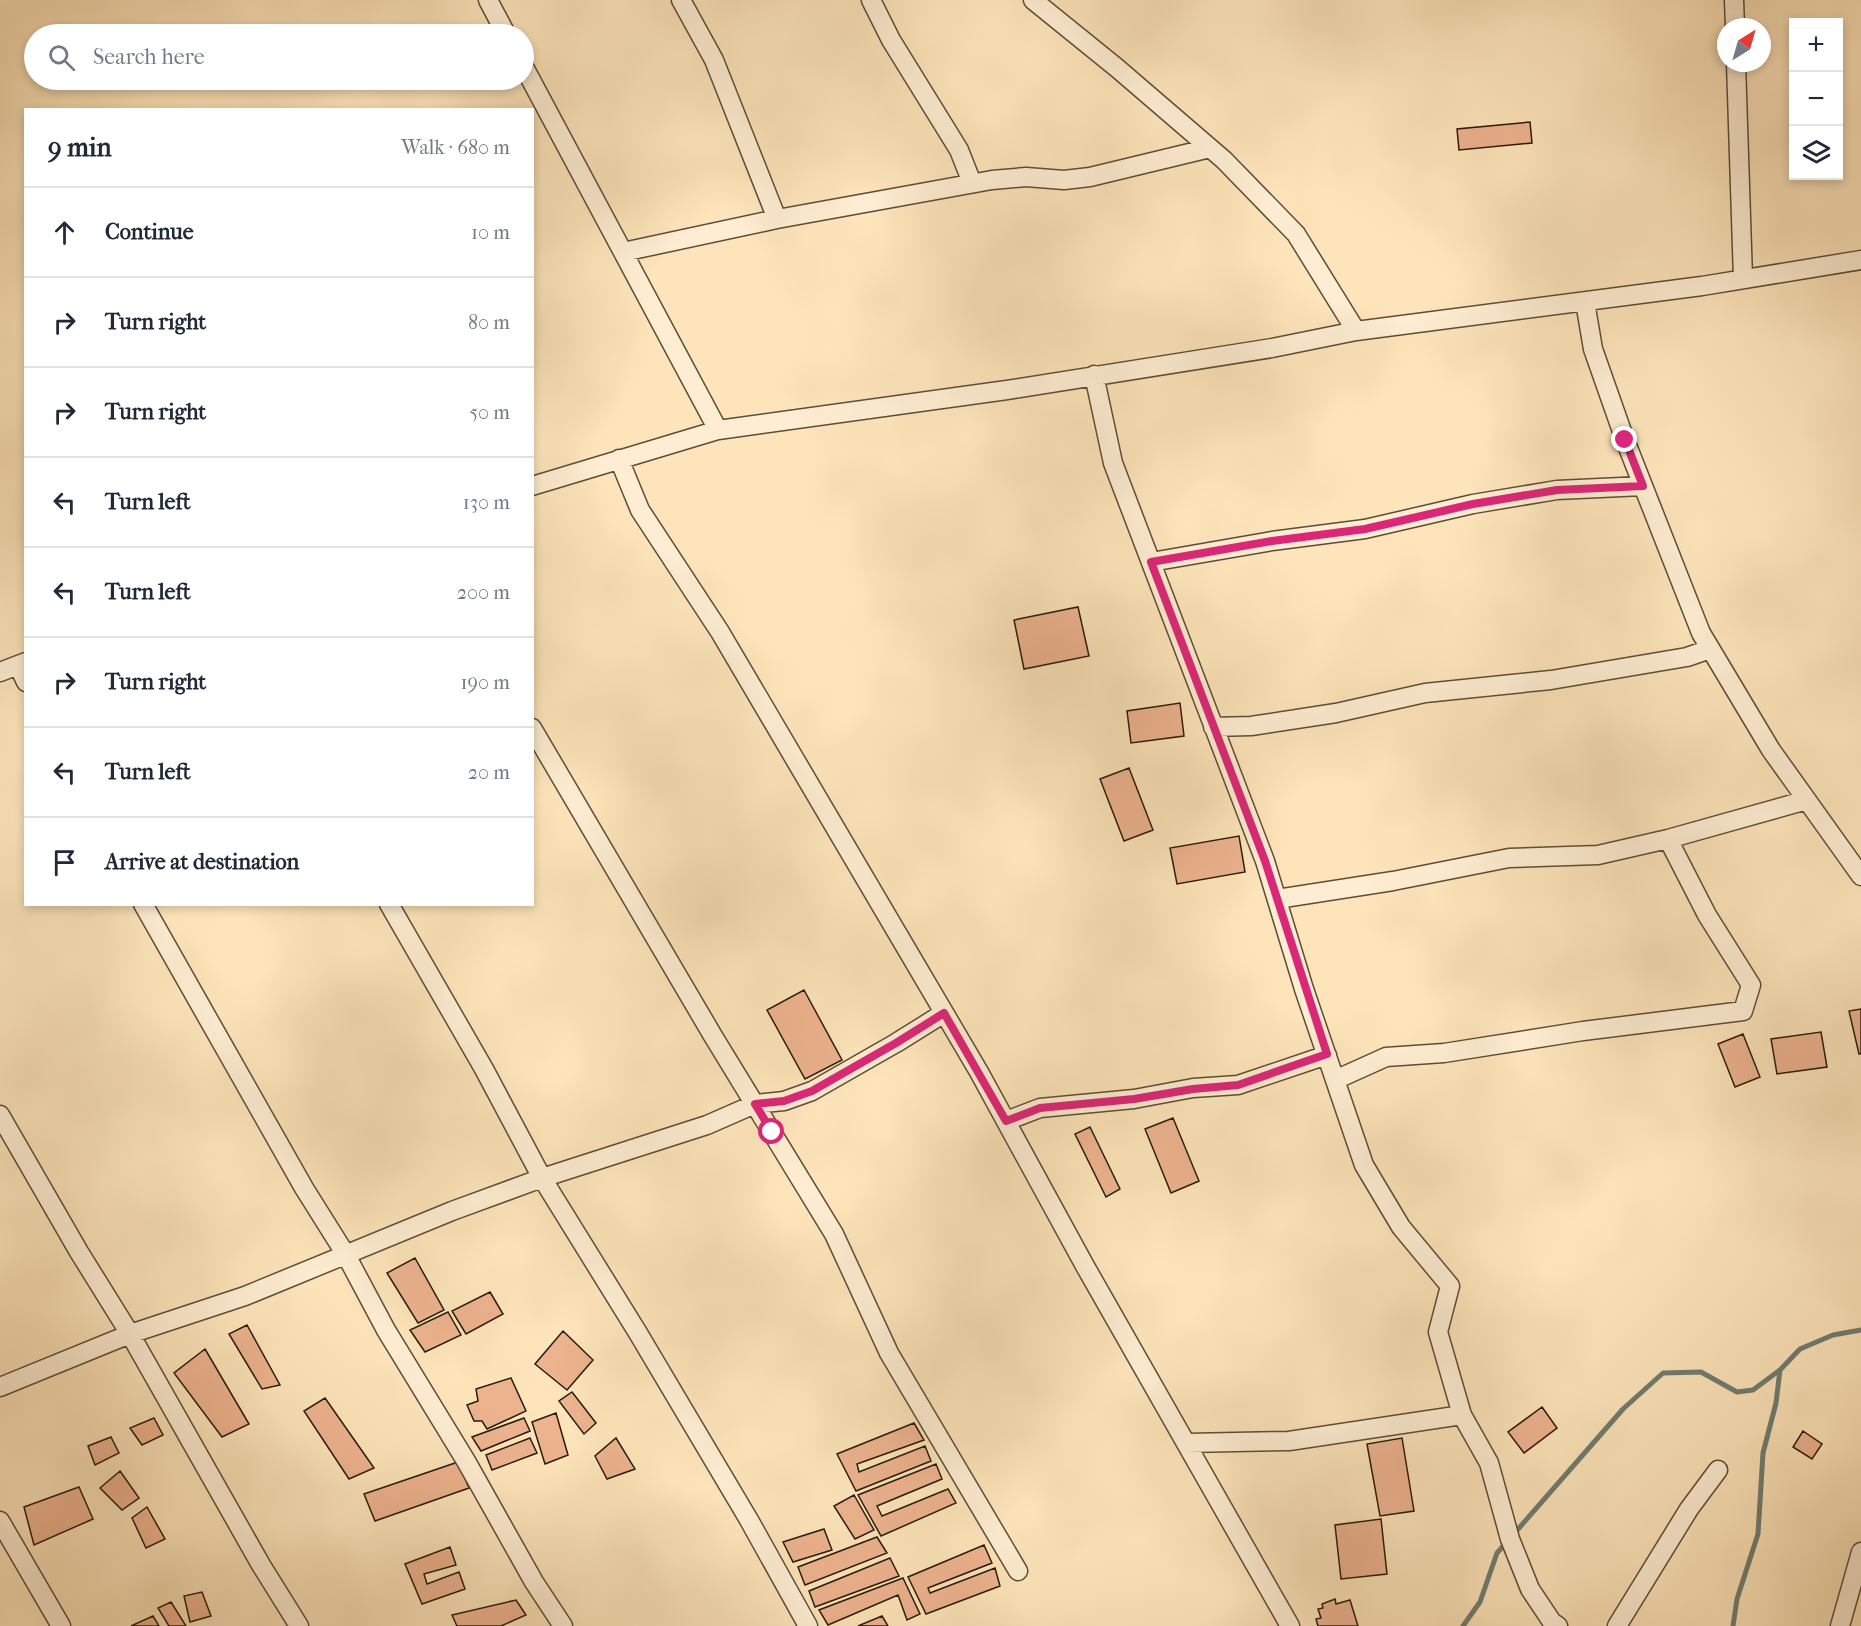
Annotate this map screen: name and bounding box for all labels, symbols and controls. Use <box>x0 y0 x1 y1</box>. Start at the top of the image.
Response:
north arrow <box>1717 18 1771 72</box>
map controls <box>1789 18 1843 180</box>
button: + <box>1789 18 1843 72</box>
search box <box>24 24 534 90</box>
icon: search <box>45 41 78 74</box>
text: Search here <box>93 44 205 70</box>
button: − <box>1789 72 1843 126</box>
button: layers <box>1789 126 1843 180</box>
text: 9 min <box>48 132 112 163</box>
text: Walk · 680 m <box>401 136 510 159</box>
icon: ahead <box>48 216 81 249</box>
text: Continue <box>105 219 194 245</box>
text: 10 m <box>471 221 510 244</box>
icon: right <box>48 306 81 339</box>
text: Turn right <box>105 309 206 335</box>
text: 80 m <box>468 311 510 334</box>
icon: right <box>48 396 81 429</box>
text: Turn right <box>105 399 206 425</box>
text: 50 m <box>469 401 510 424</box>
route end <box>1611 426 1637 452</box>
icon: left <box>48 486 81 519</box>
text: Turn left <box>105 489 191 515</box>
text: 130 m <box>463 491 510 514</box>
icon: left <box>48 576 81 609</box>
text: Turn left <box>105 579 191 605</box>
text: 200 m <box>457 581 510 604</box>
icon: right <box>48 666 81 699</box>
text: Turn right <box>105 669 206 695</box>
text: 190 m <box>460 671 510 694</box>
icon: left <box>48 756 81 789</box>
text: Turn left <box>105 759 191 785</box>
text: 20 m <box>468 761 510 784</box>
icon: arrive <box>48 846 81 879</box>
text: Arrive at destination <box>105 849 299 875</box>
route start <box>758 1118 784 1144</box>

